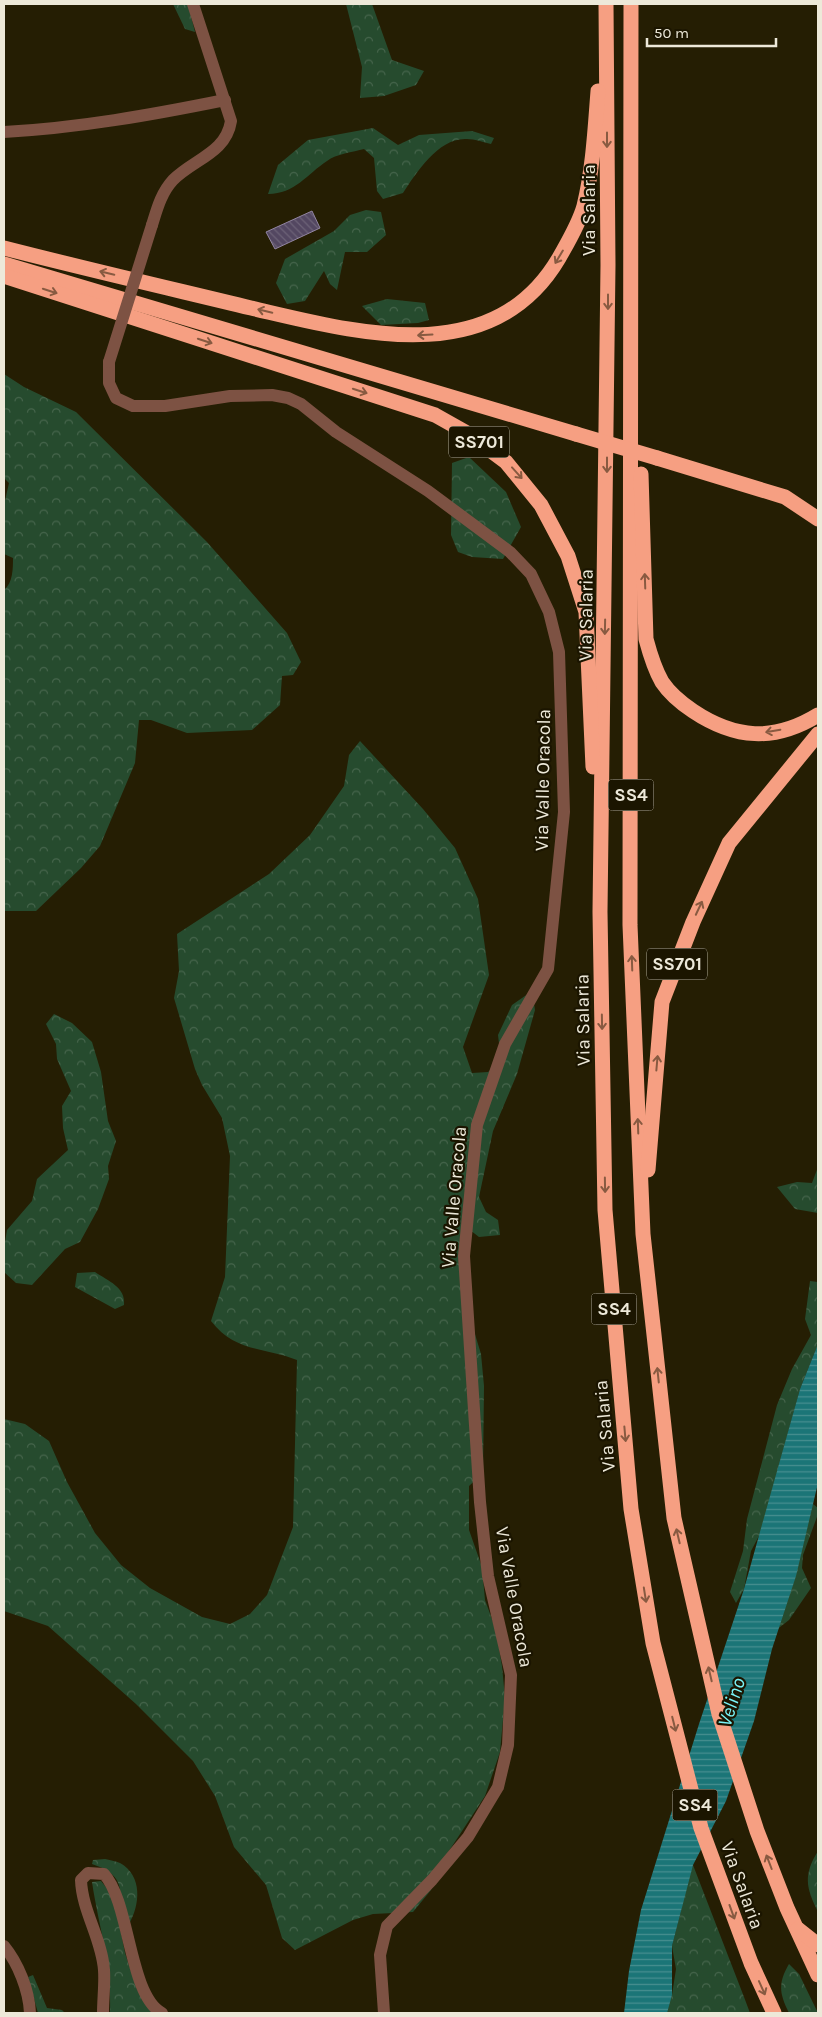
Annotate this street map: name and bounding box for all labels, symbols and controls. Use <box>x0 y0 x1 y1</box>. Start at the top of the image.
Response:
scale bar <box>647 15 776 47</box>
text: 50 m <box>654 24 689 42</box>
one-way arrow <box>602 132 612 148</box>
street label: Via Salaria <box>578 164 600 256</box>
one-way arrow <box>554 249 564 263</box>
one-way arrow <box>100 268 116 277</box>
one-way arrow <box>42 287 58 296</box>
one-way arrow <box>603 294 613 310</box>
one-way arrow <box>258 306 274 315</box>
one-way arrow <box>418 331 434 340</box>
one-way arrow <box>196 337 212 347</box>
one-way arrow <box>351 386 367 396</box>
road number: SS701 <box>449 427 509 458</box>
one-way arrow <box>602 457 611 473</box>
one-way arrow <box>511 467 522 480</box>
street label: Via Salaria <box>574 569 598 661</box>
one-way arrow <box>640 573 649 589</box>
one-way arrow <box>600 619 610 635</box>
street label: Via Valle Oracola <box>531 709 555 851</box>
one-way arrow <box>765 727 781 737</box>
road number: SS4 <box>608 780 654 810</box>
one-way arrow <box>695 901 704 916</box>
road number: SS701 <box>647 949 707 980</box>
one-way arrow <box>627 955 637 972</box>
street label: Via Salaria <box>571 974 595 1066</box>
one-way arrow <box>597 1014 607 1030</box>
one-way arrow <box>652 1055 662 1071</box>
one-way arrow <box>634 1118 643 1134</box>
street label: Via Valle Oracola <box>437 1125 471 1269</box>
one-way arrow <box>600 1176 610 1192</box>
road number: SS4 <box>592 1294 636 1325</box>
one-way arrow <box>653 1367 663 1383</box>
street label: Via Salaria <box>590 1379 620 1473</box>
one-way arrow <box>620 1425 630 1441</box>
street label: Via Valle Oracola <box>491 1525 537 1669</box>
one-way arrow <box>673 1528 682 1544</box>
one-way arrow <box>641 1586 651 1602</box>
one-way arrow <box>705 1666 714 1682</box>
water label: Velino <box>713 1675 750 1729</box>
one-way arrow <box>670 1715 679 1731</box>
road number: SS4 <box>672 1790 718 1820</box>
street label: Via Salaria <box>716 1838 768 1932</box>
one-way arrow <box>764 1855 773 1870</box>
one-way arrow <box>728 1904 737 1919</box>
one-way arrow <box>758 1980 768 1995</box>

